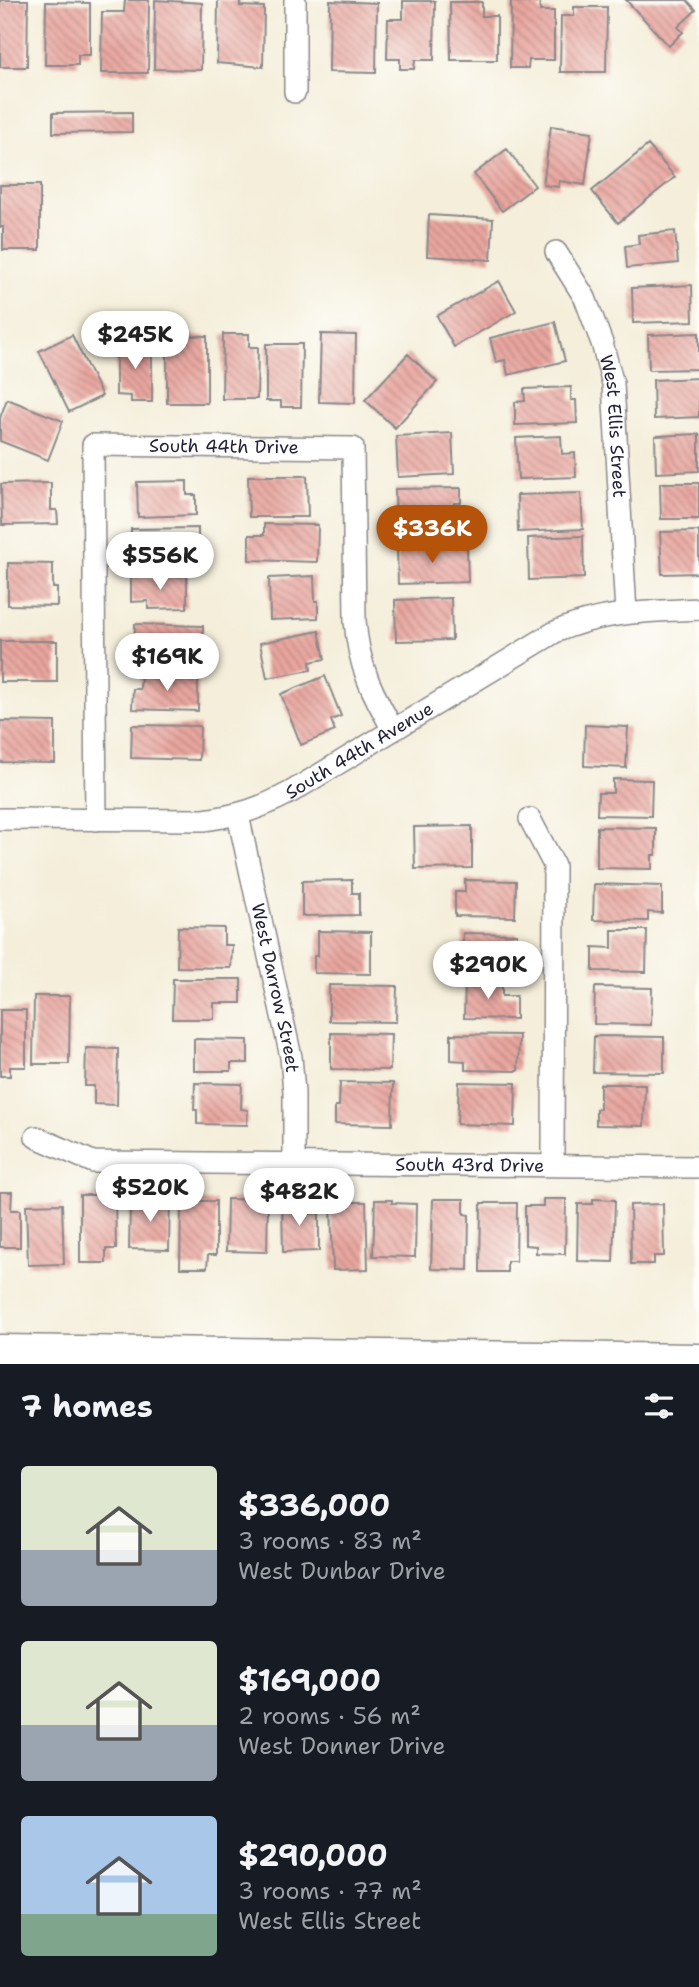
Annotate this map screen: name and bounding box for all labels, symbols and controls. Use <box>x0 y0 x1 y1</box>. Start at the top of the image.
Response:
pin: $245K <box>86 312 184 371</box>
text: $245K <box>97 319 173 349</box>
street label: West Ellis Street <box>594 352 631 498</box>
street label: South 44th Drive <box>149 434 299 459</box>
pin: $336K <box>383 505 481 565</box>
text: $336K <box>392 513 472 543</box>
pin: $556K <box>111 532 209 592</box>
text: $556K <box>122 540 198 570</box>
pin: $169K <box>118 634 216 693</box>
text: $169K <box>131 641 203 671</box>
street label: South 44th Avenue <box>281 696 438 805</box>
street label: West Darrow Street <box>246 901 304 1074</box>
pin: $290K <box>439 942 537 1001</box>
text: $290K <box>449 949 527 979</box>
street label: South 43rd Drive <box>395 1152 544 1178</box>
pin: $520K <box>101 1164 199 1224</box>
pin: $482K <box>250 1168 348 1228</box>
text: $520K <box>112 1172 188 1202</box>
text: $482K <box>259 1176 339 1206</box>
text: 7 homes <box>21 1386 153 1427</box>
icon: filters <box>640 1387 678 1425</box>
text: $336,000 <box>238 1485 390 1526</box>
icon: home <box>77 1494 161 1578</box>
text: 3 rooms · 83 m² <box>238 1526 422 1556</box>
text: West Dunbar Drive <box>238 1556 446 1586</box>
text: $169,000 <box>238 1660 381 1701</box>
icon: home <box>77 1669 161 1753</box>
text: 2 rooms · 56 m² <box>238 1701 421 1731</box>
text: West Donner Drive <box>238 1731 445 1761</box>
text: $290,000 <box>238 1835 388 1876</box>
icon: home <box>77 1844 161 1928</box>
text: 3 rooms · 77 m² <box>238 1876 422 1906</box>
text: West Ellis Street <box>238 1906 421 1936</box>

